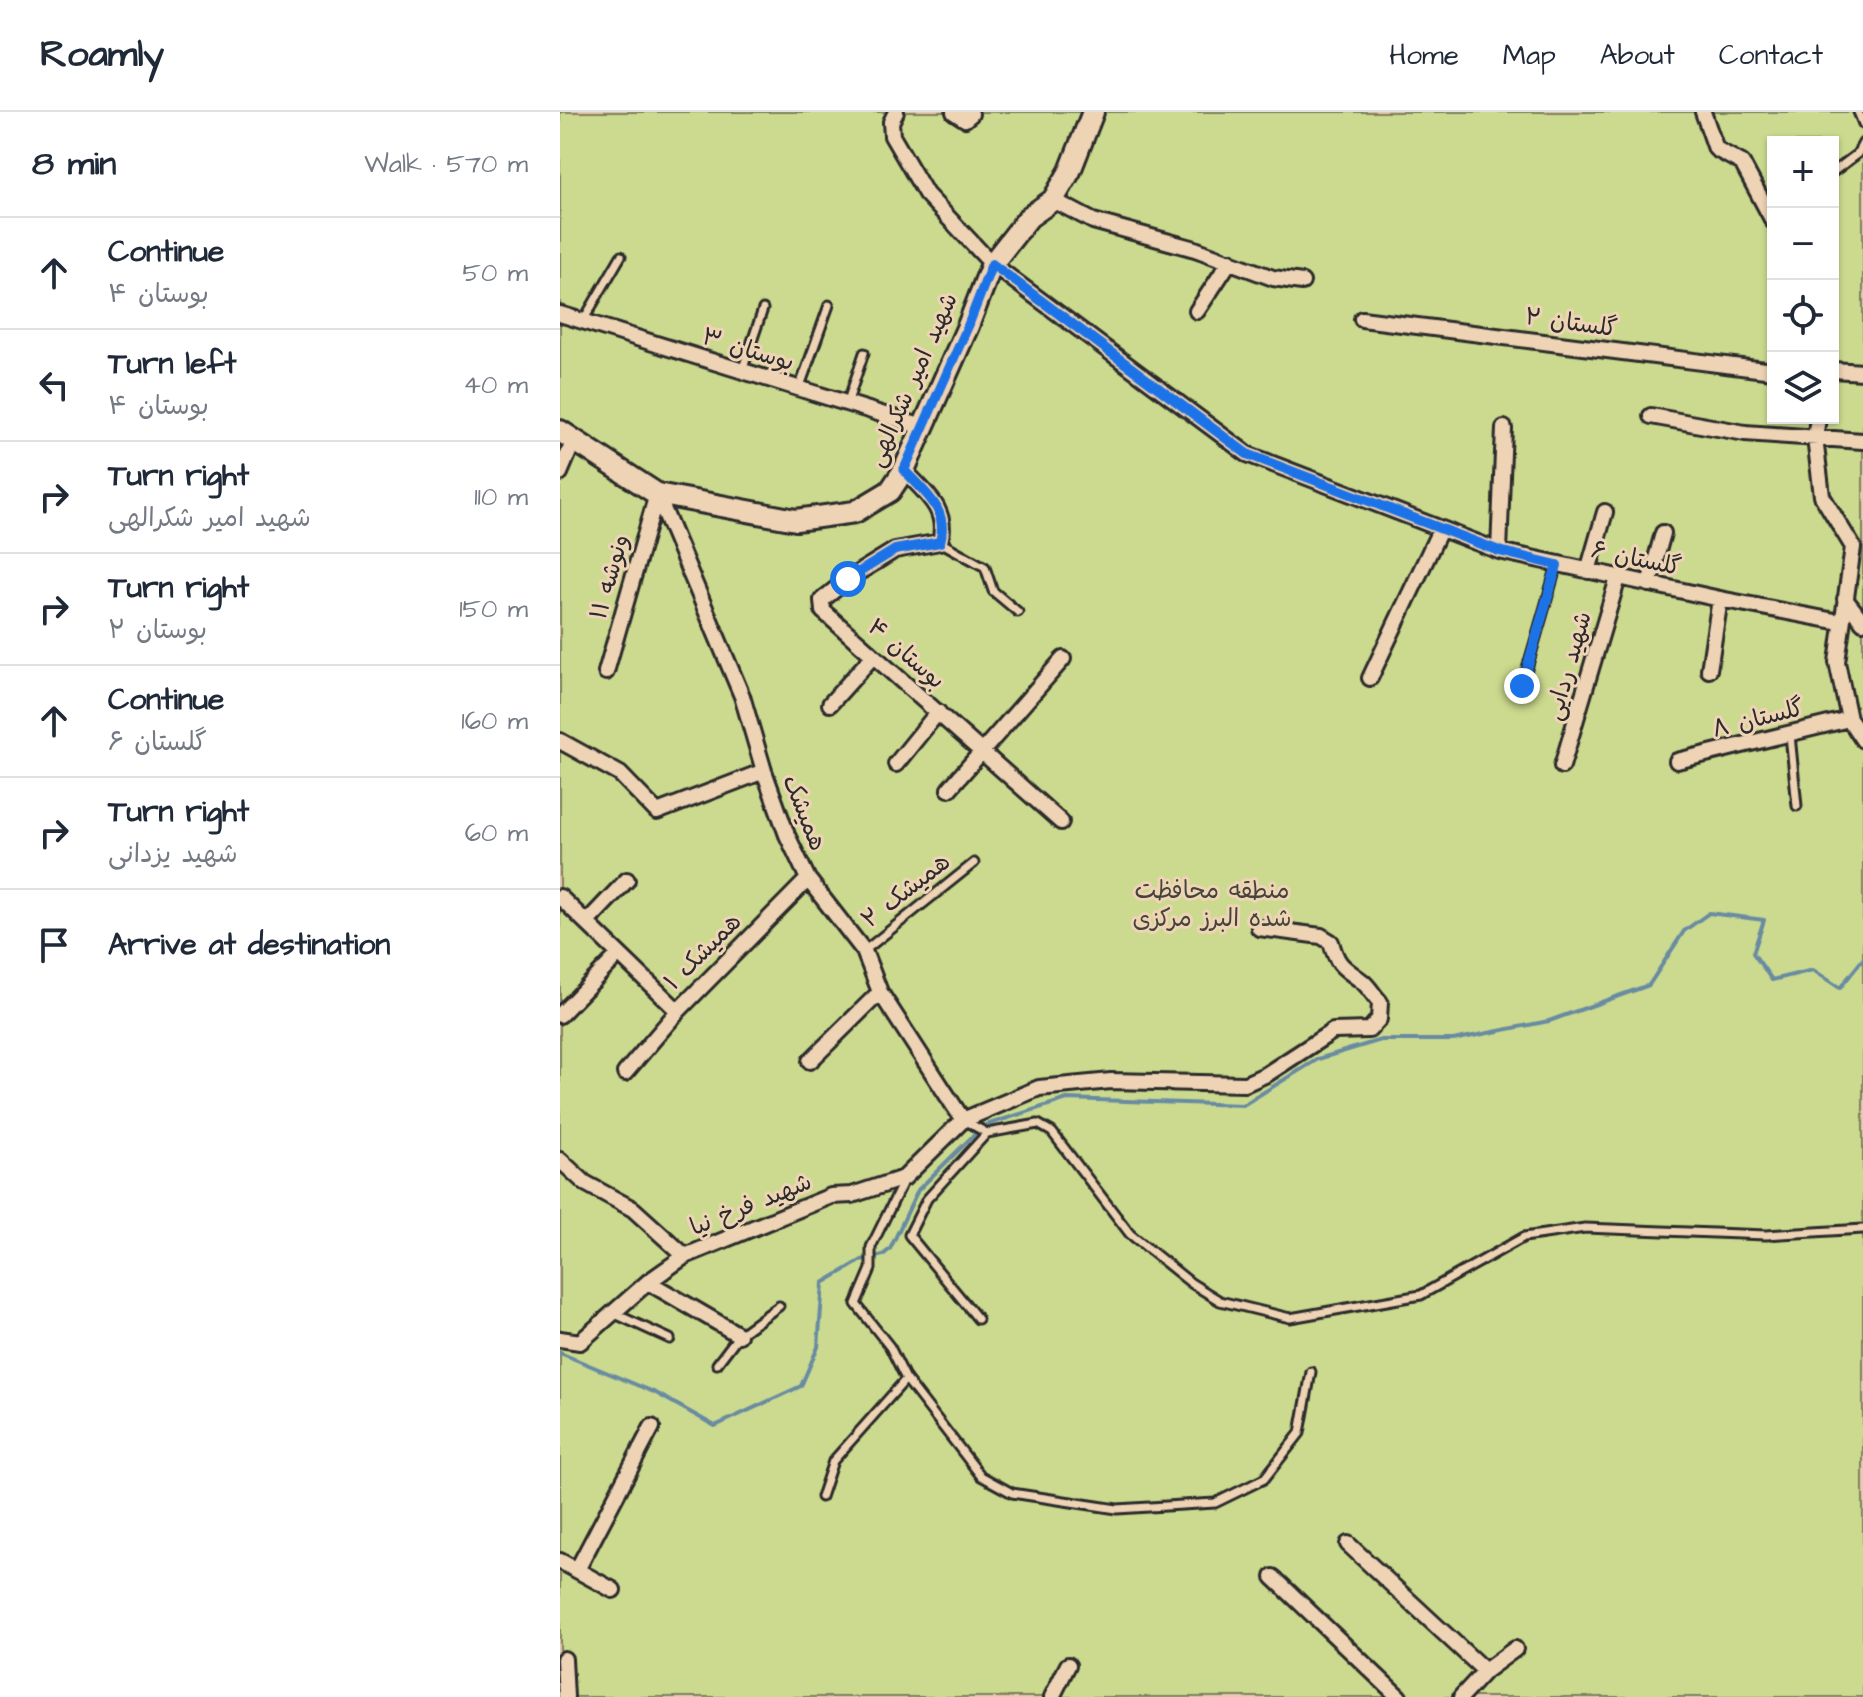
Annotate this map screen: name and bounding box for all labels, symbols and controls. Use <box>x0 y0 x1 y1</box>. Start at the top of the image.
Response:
text: Roamly <box>40 29 164 81</box>
text: Home <box>1389 36 1459 75</box>
text: Map <box>1503 36 1556 75</box>
text: About <box>1600 36 1675 75</box>
text: Contact <box>1719 36 1823 75</box>
map controls <box>1767 136 1839 424</box>
button: + <box>1767 136 1839 208</box>
text: 8 min <box>32 140 116 188</box>
text: Walk · 570 m <box>364 146 528 182</box>
button: − <box>1767 208 1839 280</box>
text: Continue <box>108 231 224 273</box>
icon: ahead <box>32 251 76 295</box>
text: 50 m <box>463 255 528 291</box>
text: بوستان ۴ <box>108 276 209 312</box>
button: locate <box>1767 280 1839 352</box>
street label: شهید امیر شکرالهی <box>859 288 967 472</box>
street label: گلستان ۲ <box>1523 300 1619 346</box>
street label: بوستان ۳ <box>698 320 798 380</box>
text: Turn left <box>108 343 236 385</box>
button: layers <box>1767 352 1839 424</box>
icon: left <box>32 363 76 407</box>
text: 40 m <box>463 367 528 403</box>
text: بوستان ۴ <box>108 388 209 424</box>
text: Turn right <box>108 455 249 497</box>
icon: right <box>32 475 76 519</box>
text: 110 m <box>474 479 528 515</box>
text: شهید امیر شکرالهی <box>108 500 311 536</box>
street label: ونوشه ۱۱ <box>582 530 638 624</box>
street label: گلستان ۶ <box>1588 533 1684 585</box>
route start <box>830 561 866 597</box>
text: Turn right <box>108 567 249 609</box>
icon: right <box>32 587 76 631</box>
text: 150 m <box>459 591 528 627</box>
street label: شهید ردایی <box>1537 608 1601 724</box>
street label: بوستان ۴ <box>860 611 952 697</box>
text: بوستان ۲ <box>108 612 207 648</box>
route end <box>1504 668 1540 704</box>
text: Continue <box>108 679 224 721</box>
street label: گلستان ۸ <box>1708 691 1808 747</box>
icon: ahead <box>32 699 76 743</box>
text: 160 m <box>461 703 528 739</box>
text: گلستان ۶ <box>108 724 207 760</box>
street label: همیشک <box>773 770 835 856</box>
text: Turn right <box>108 791 249 833</box>
icon: right <box>32 811 76 855</box>
text: 60 m <box>465 815 528 851</box>
text: شهید یزدانی <box>108 836 238 872</box>
street label: همیشک ۲ <box>854 845 958 937</box>
park label: منطقه محافظت شده البرز مرکزی <box>1132 874 1292 936</box>
street label: همیشک ۱ <box>657 906 749 998</box>
icon: arrive <box>32 923 76 967</box>
text: Arrive at destination <box>108 924 390 966</box>
street label: شهید فرخ نیا <box>685 1165 817 1245</box>

